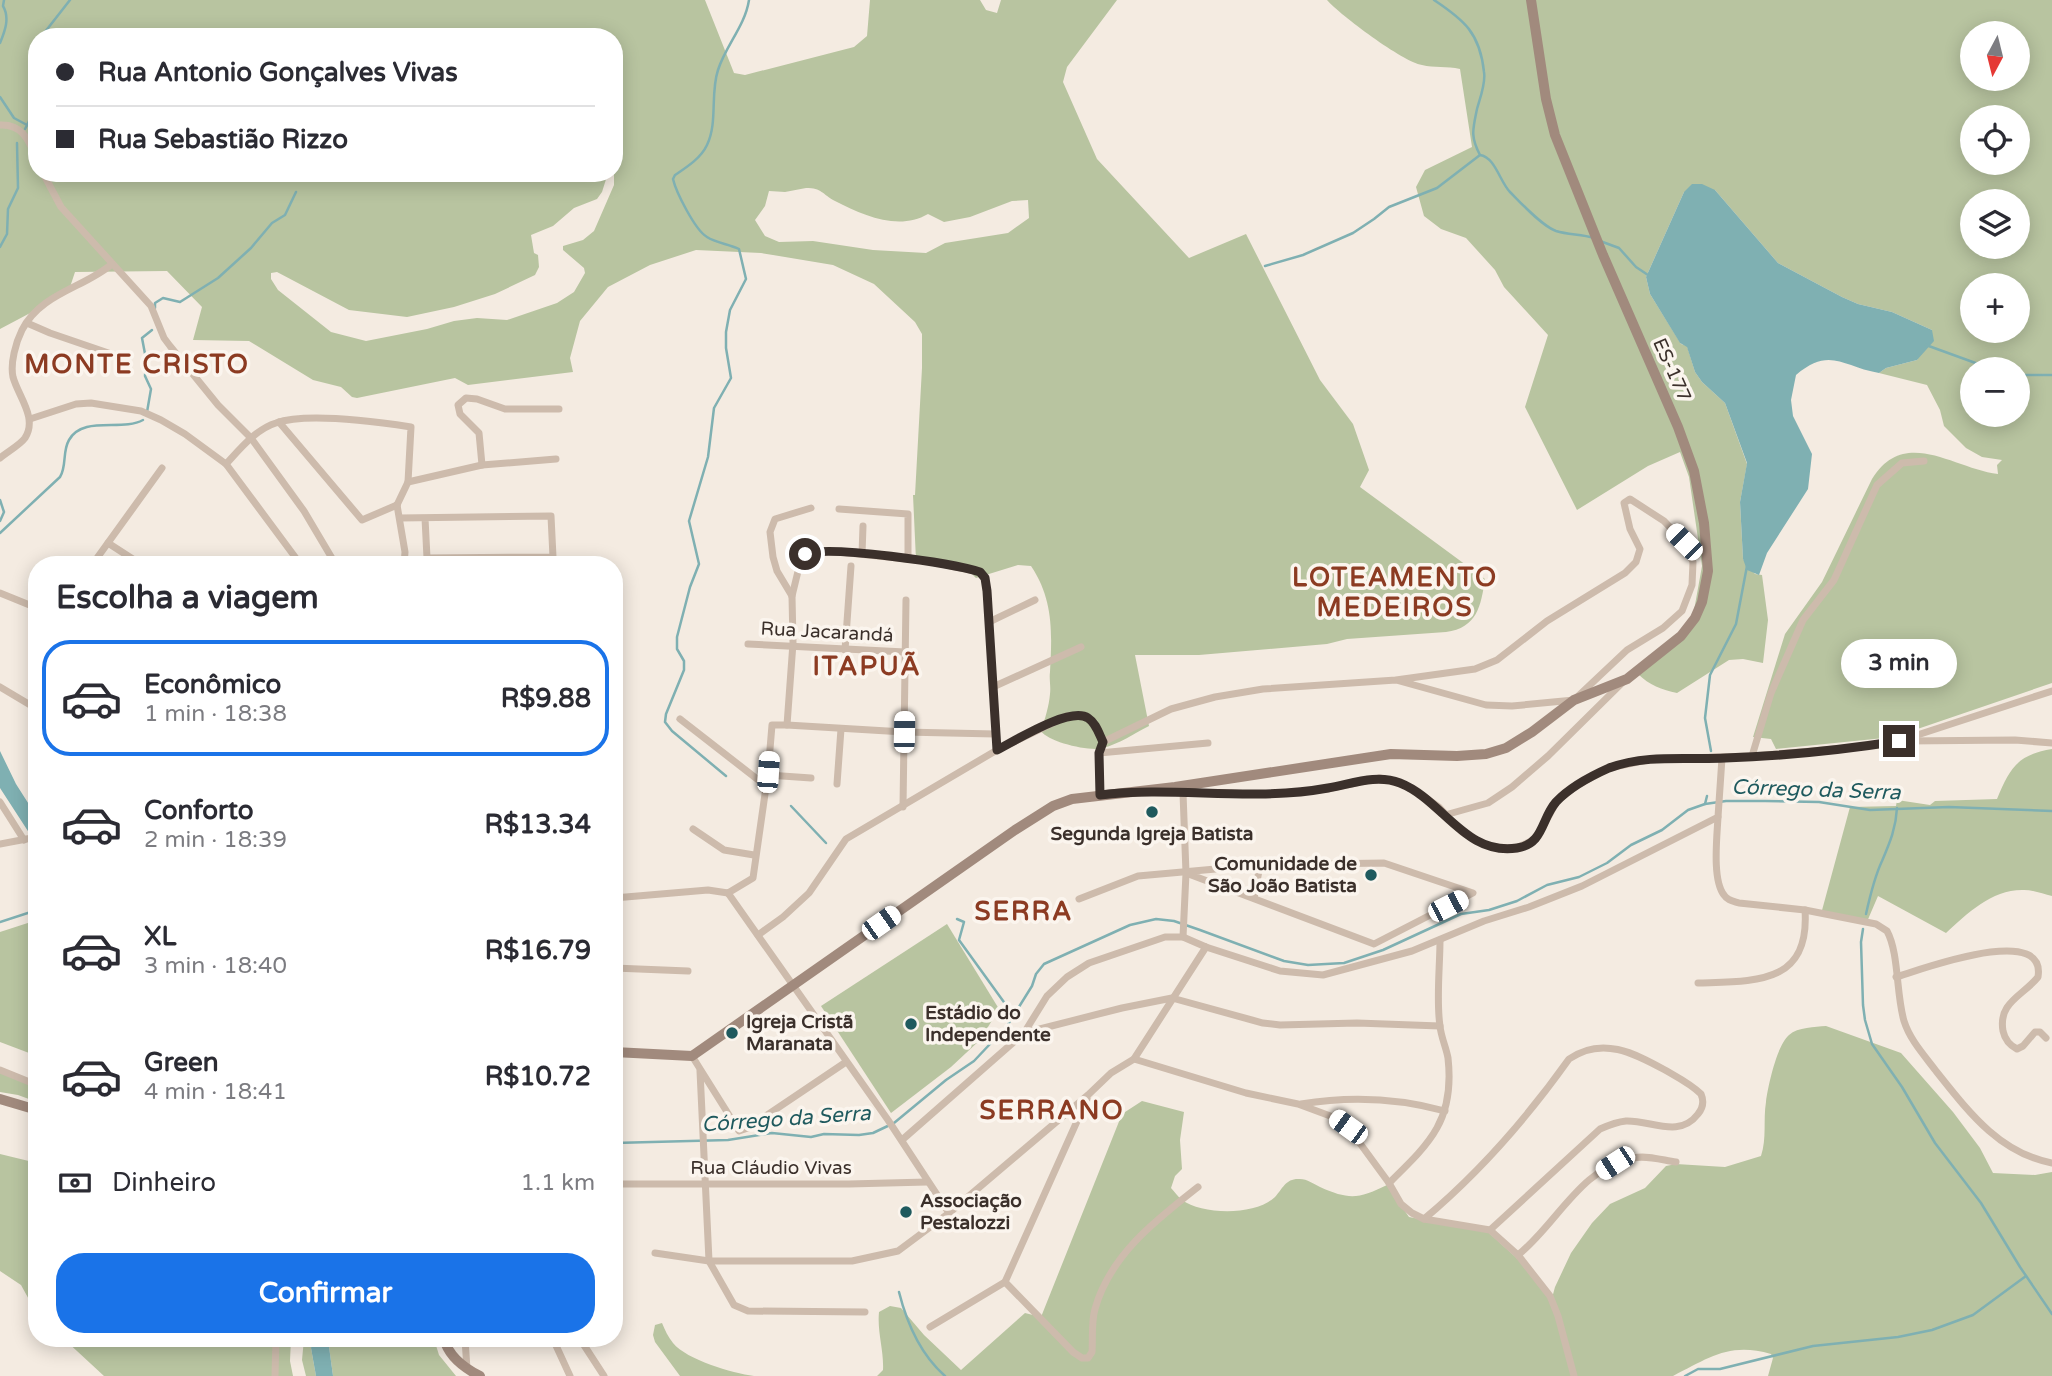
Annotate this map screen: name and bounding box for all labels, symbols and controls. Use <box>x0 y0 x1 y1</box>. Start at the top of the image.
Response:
north arrow <box>1960 21 2030 91</box>
map controls <box>1960 21 2030 427</box>
text: Rua Antonio Gonçalves Vivas <box>98 57 458 88</box>
button: locate <box>1960 105 2030 175</box>
text: Rua Sebastião Rizzo <box>98 124 348 155</box>
button: layers <box>1960 189 2030 259</box>
button: + <box>1960 273 2030 343</box>
street label: ES-177 <box>1648 335 1696 405</box>
district label: MONTE CRISTO <box>24 349 250 380</box>
button: − <box>1960 357 2030 427</box>
car <box>1662 520 1707 564</box>
route start <box>789 538 821 570</box>
district label: LOTEAMENTO MEDEIROS <box>1292 562 1498 623</box>
text: Escolha a viagem <box>56 579 319 617</box>
street label: Rua Jacarandá <box>760 618 894 646</box>
callout: 3 min <box>1841 640 1957 688</box>
text: 3 min <box>1868 649 1930 677</box>
district label: ITAPUÃ <box>812 651 922 682</box>
icon: car <box>60 667 123 730</box>
text: Econômico <box>144 669 281 700</box>
text: R$9.88 <box>501 683 591 714</box>
text: 1 min · 18:38 <box>144 700 287 728</box>
car <box>894 711 915 753</box>
route end <box>1883 725 1915 757</box>
car <box>757 750 780 794</box>
water label: Córrego da Serra <box>1731 775 1902 805</box>
icon: car <box>60 793 123 856</box>
text: Conforto <box>144 795 253 826</box>
marker: Segunda Igreja Batista <box>1144 804 1160 820</box>
text: R$13.34 <box>484 809 591 840</box>
place label: Segunda Igreja Batista <box>1050 823 1254 846</box>
text: 2 min · 18:39 <box>144 826 287 854</box>
place label: Comunidade de São João Batista <box>1208 853 1357 897</box>
marker: Comunidade de São João Batista <box>1363 867 1379 883</box>
car <box>1425 887 1472 925</box>
district label: SERRA <box>974 896 1074 927</box>
car <box>858 902 905 944</box>
icon: car <box>60 919 123 982</box>
text: XL <box>144 921 176 952</box>
text: R$16.79 <box>485 935 591 966</box>
text: 3 min · 18:40 <box>144 952 287 980</box>
place label: Estádio do Independente <box>925 1002 1051 1047</box>
place label: Igreja Cristã Maranata <box>746 1011 853 1055</box>
marker: Estádio do Independente <box>903 1016 919 1032</box>
marker: Igreja Cristã Maranata <box>724 1025 740 1041</box>
icon: car <box>60 1045 123 1108</box>
text: Green <box>144 1047 219 1078</box>
text: R$10.72 <box>485 1061 591 1092</box>
text: 4 min · 18:41 <box>144 1078 287 1106</box>
district label: SERRANO <box>979 1095 1125 1126</box>
water label: Córrego da Serra <box>701 1101 873 1137</box>
car <box>1325 1106 1372 1148</box>
car <box>1592 1143 1639 1183</box>
street label: Rua Cláudio Vivas <box>690 1157 852 1179</box>
icon: cash <box>56 1164 94 1202</box>
text: Dinheiro <box>112 1167 216 1198</box>
text: 1.1 km <box>521 1169 595 1197</box>
place label: Associação Pestalozzi <box>920 1190 1022 1234</box>
marker: Associação Pestalozzi <box>898 1204 914 1220</box>
button: Confirmar <box>56 1253 595 1333</box>

